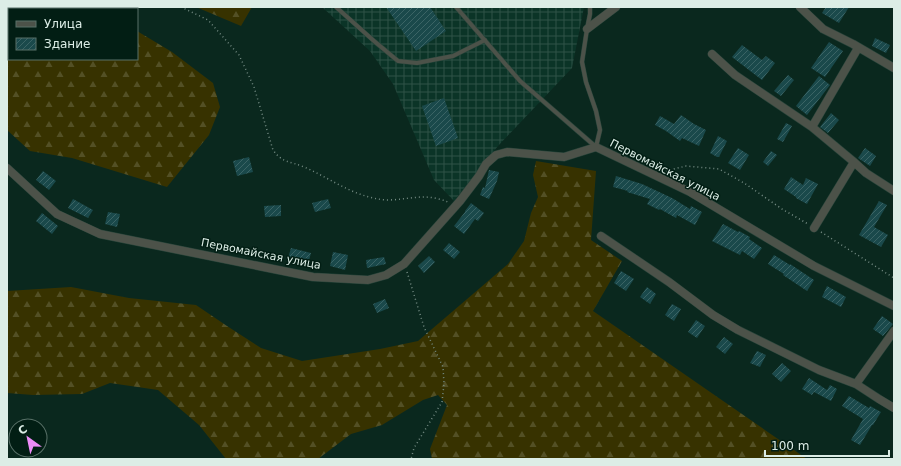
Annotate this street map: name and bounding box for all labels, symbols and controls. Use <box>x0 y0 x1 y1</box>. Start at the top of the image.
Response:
legend <box>8 8 138 60</box>
text: Улица <box>44 17 82 31</box>
text: Здание <box>44 37 90 51</box>
street label: Первомайская улица <box>608 137 722 203</box>
street label: Первомайская улица <box>200 236 322 272</box>
north arrow <box>8 418 48 458</box>
text: С <box>16 422 30 438</box>
scale bar <box>765 432 889 458</box>
text: 100 m <box>771 439 809 453</box>

